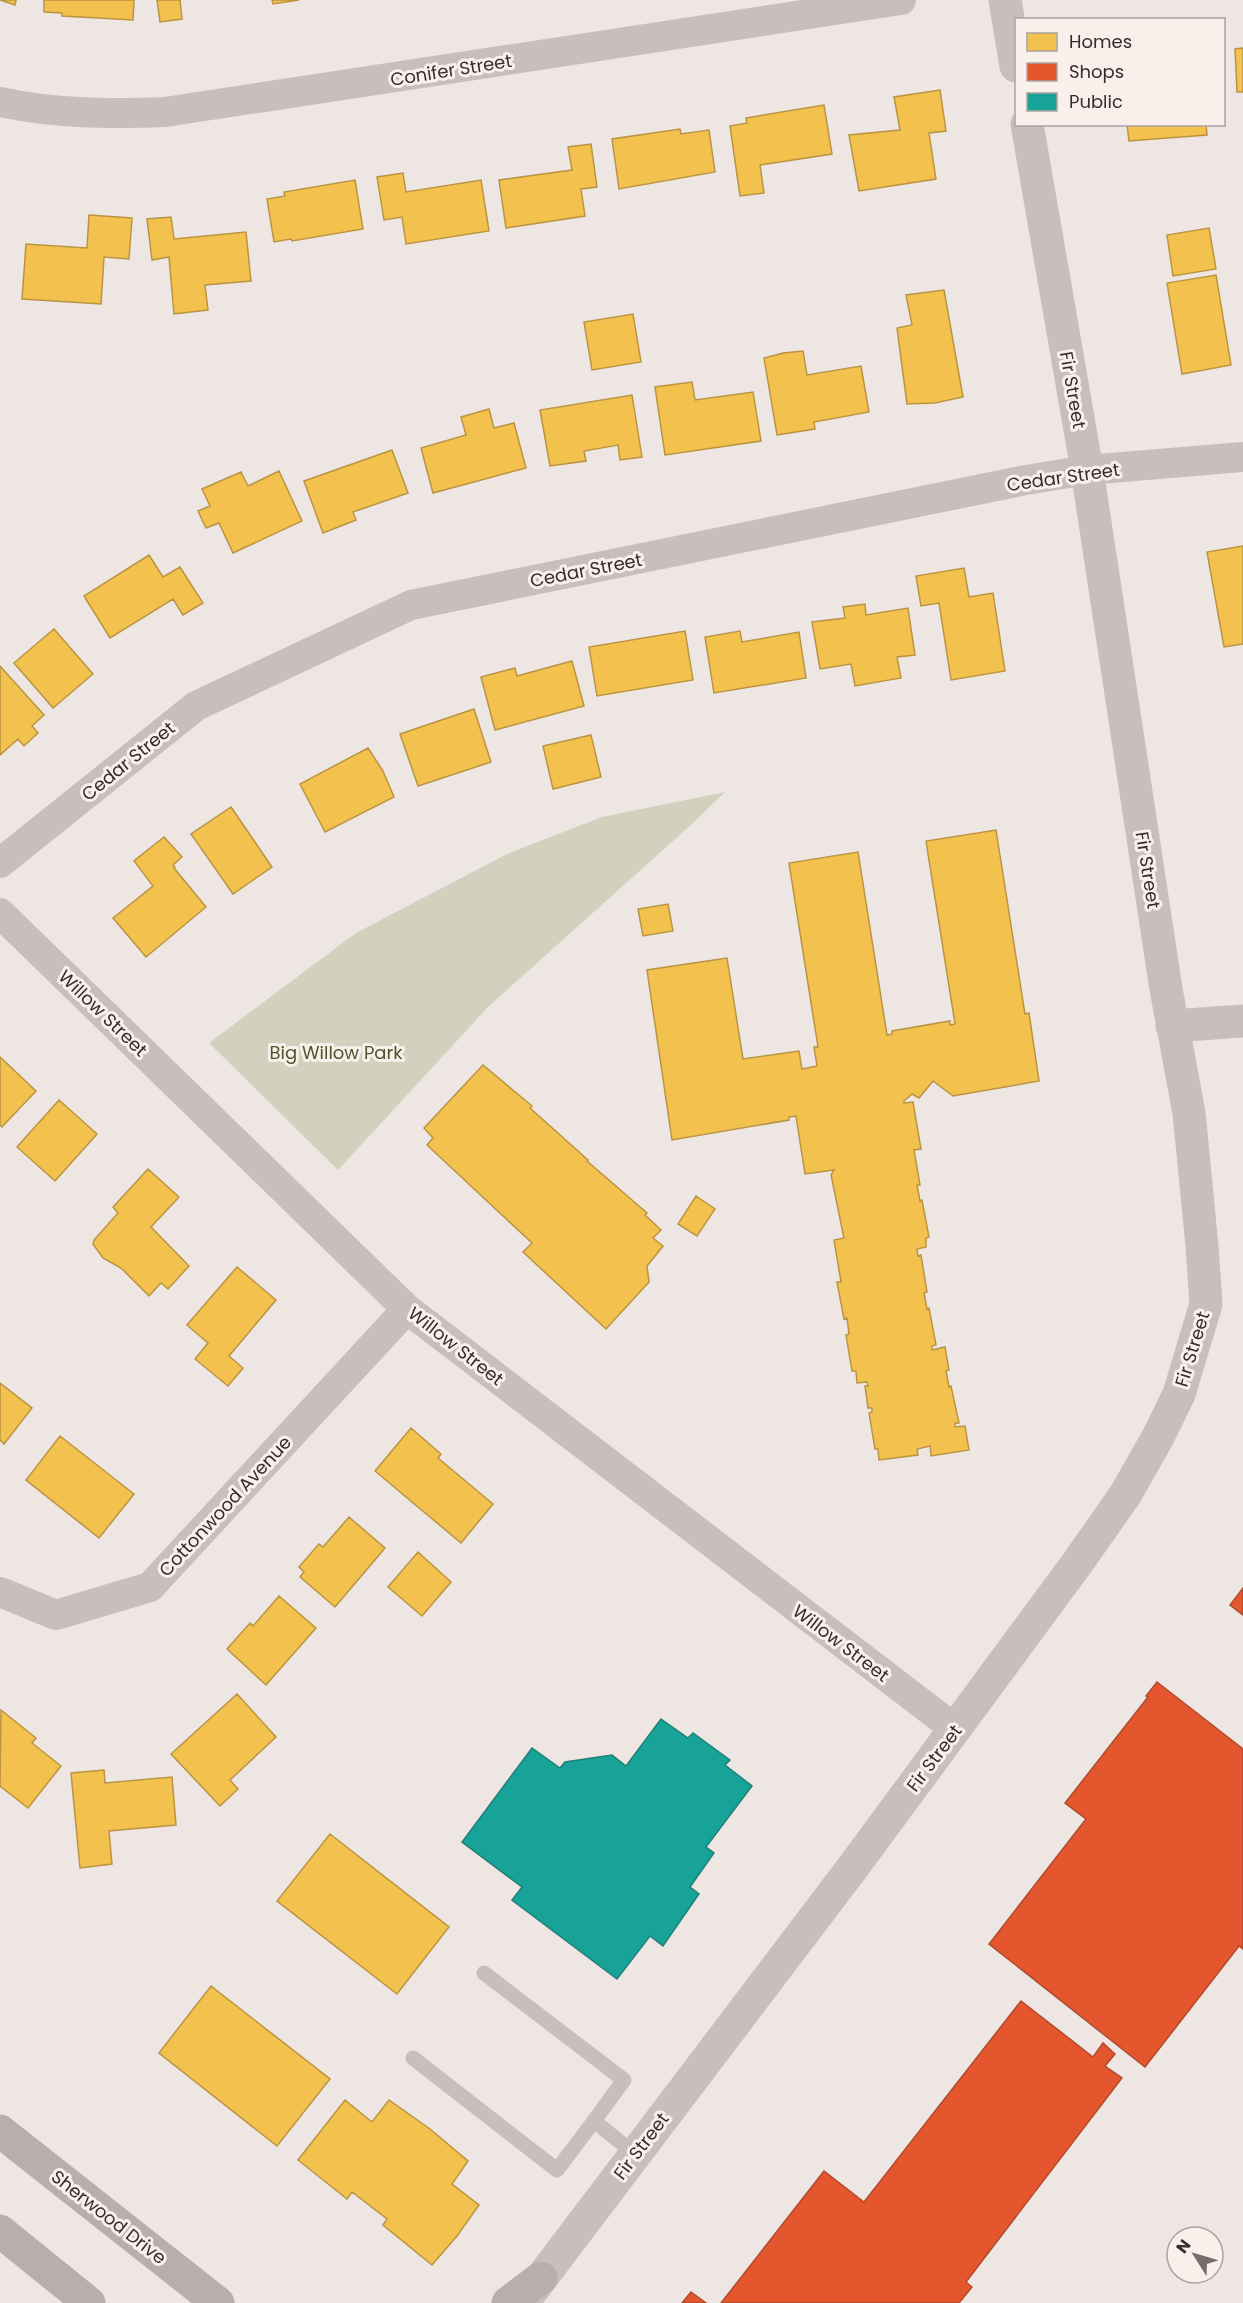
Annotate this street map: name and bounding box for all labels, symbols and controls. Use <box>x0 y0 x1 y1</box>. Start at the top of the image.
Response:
legend <box>1015 18 1225 126</box>
text: Homes <box>1069 29 1132 54</box>
street label: Conifer Street <box>388 48 514 92</box>
text: Shops <box>1069 59 1124 84</box>
text: Public <box>1069 89 1123 114</box>
street label: Fir Street <box>1054 350 1092 430</box>
street label: Cedar Street <box>1005 457 1121 497</box>
street label: Cedar Street <box>528 547 644 593</box>
street label: Cedar Street <box>76 716 180 806</box>
street label: Fir Street <box>1130 830 1166 910</box>
street label: Willow Street <box>53 964 153 1062</box>
park label: Big Willow Park <box>270 1040 403 1065</box>
street label: Willow Street <box>403 1301 509 1391</box>
street label: Fir Street <box>1169 1308 1215 1390</box>
street label: Cottonwood Avenue <box>153 1430 297 1582</box>
street label: Willow Street <box>788 1599 894 1687</box>
street label: Fir Street <box>901 1719 967 1797</box>
street label: Fir Street <box>608 2107 674 2185</box>
street label: Sherwood Drive <box>46 2164 172 2270</box>
north arrow <box>1165 2225 1225 2285</box>
text: N <box>1171 2235 1196 2258</box>

